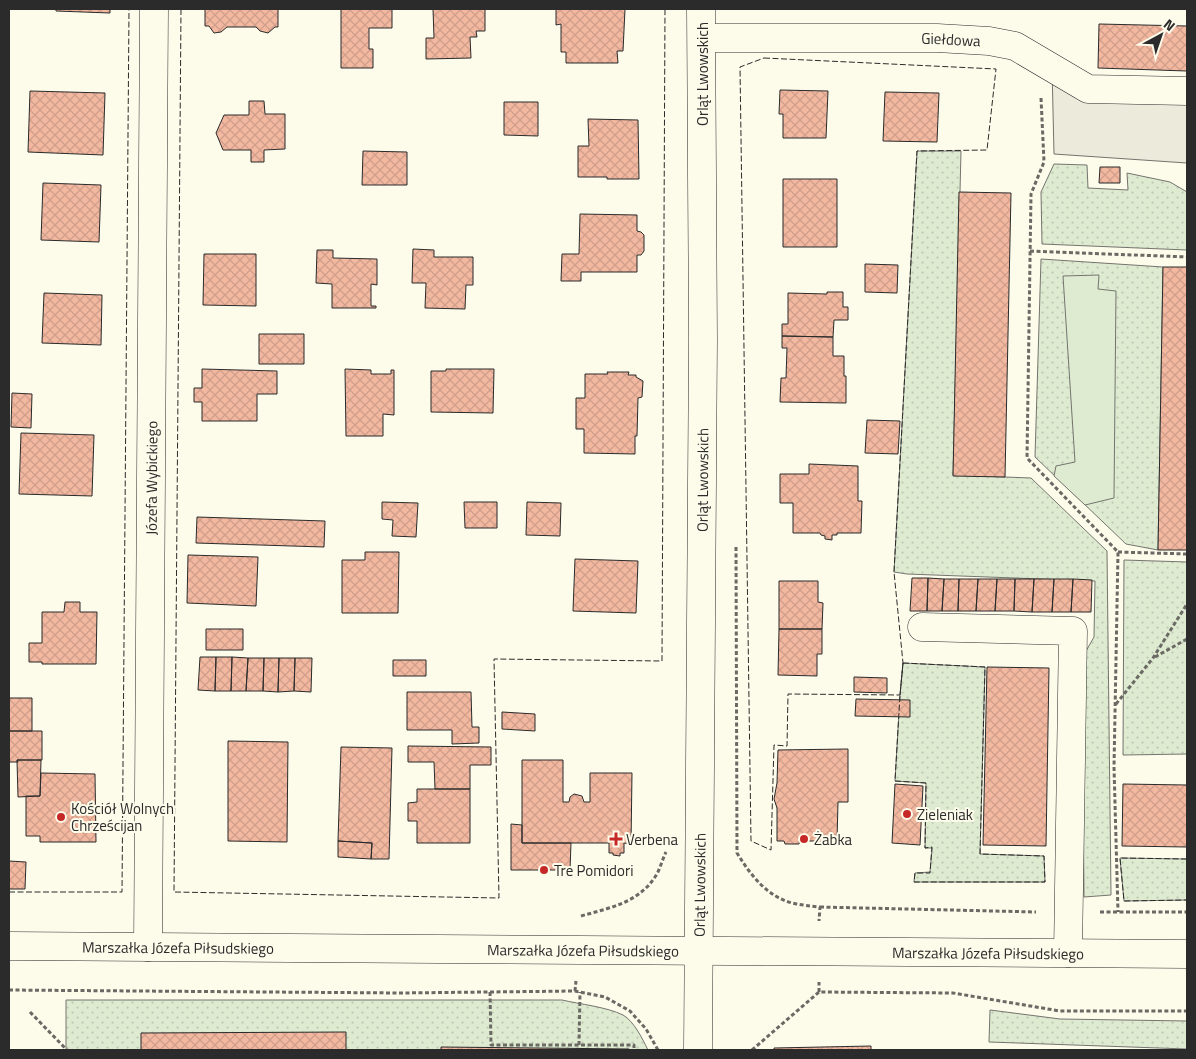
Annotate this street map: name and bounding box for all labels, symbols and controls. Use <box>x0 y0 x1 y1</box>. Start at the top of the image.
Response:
north arrow <box>1136 10 1186 60</box>
text: N <box>1159 13 1180 36</box>
street label: Orląt Lwowskich <box>691 22 714 126</box>
street label: Giełdowa <box>921 26 982 52</box>
street label: Józefa Wybickiego <box>139 421 163 535</box>
street label: Orląt Lwowskich <box>690 428 714 532</box>
place label: Kościół Wolnych Chrześcijan <box>71 797 174 837</box>
place label: Zieleniak <box>917 803 973 826</box>
marker: Zieleniak <box>901 808 913 820</box>
marker: Kościół Wolnych Chrześcijan <box>55 811 67 823</box>
place label: Verbena <box>626 828 679 851</box>
place label: Żabka <box>814 828 853 851</box>
marker: Verbena <box>610 833 622 845</box>
street label: Orląt Lwowskich <box>687 833 711 937</box>
marker: Żabka <box>798 833 810 845</box>
place label: Tre Pomidori <box>554 859 633 882</box>
marker: Tre Pomidori <box>538 864 550 876</box>
street label: Marszałka Józefa Piłsudskiego <box>82 935 274 959</box>
street label: Marszałka Józefa Piłsudskiego <box>487 938 679 962</box>
street label: Marszałka Józefa Piłsudskiego <box>892 940 1084 965</box>

